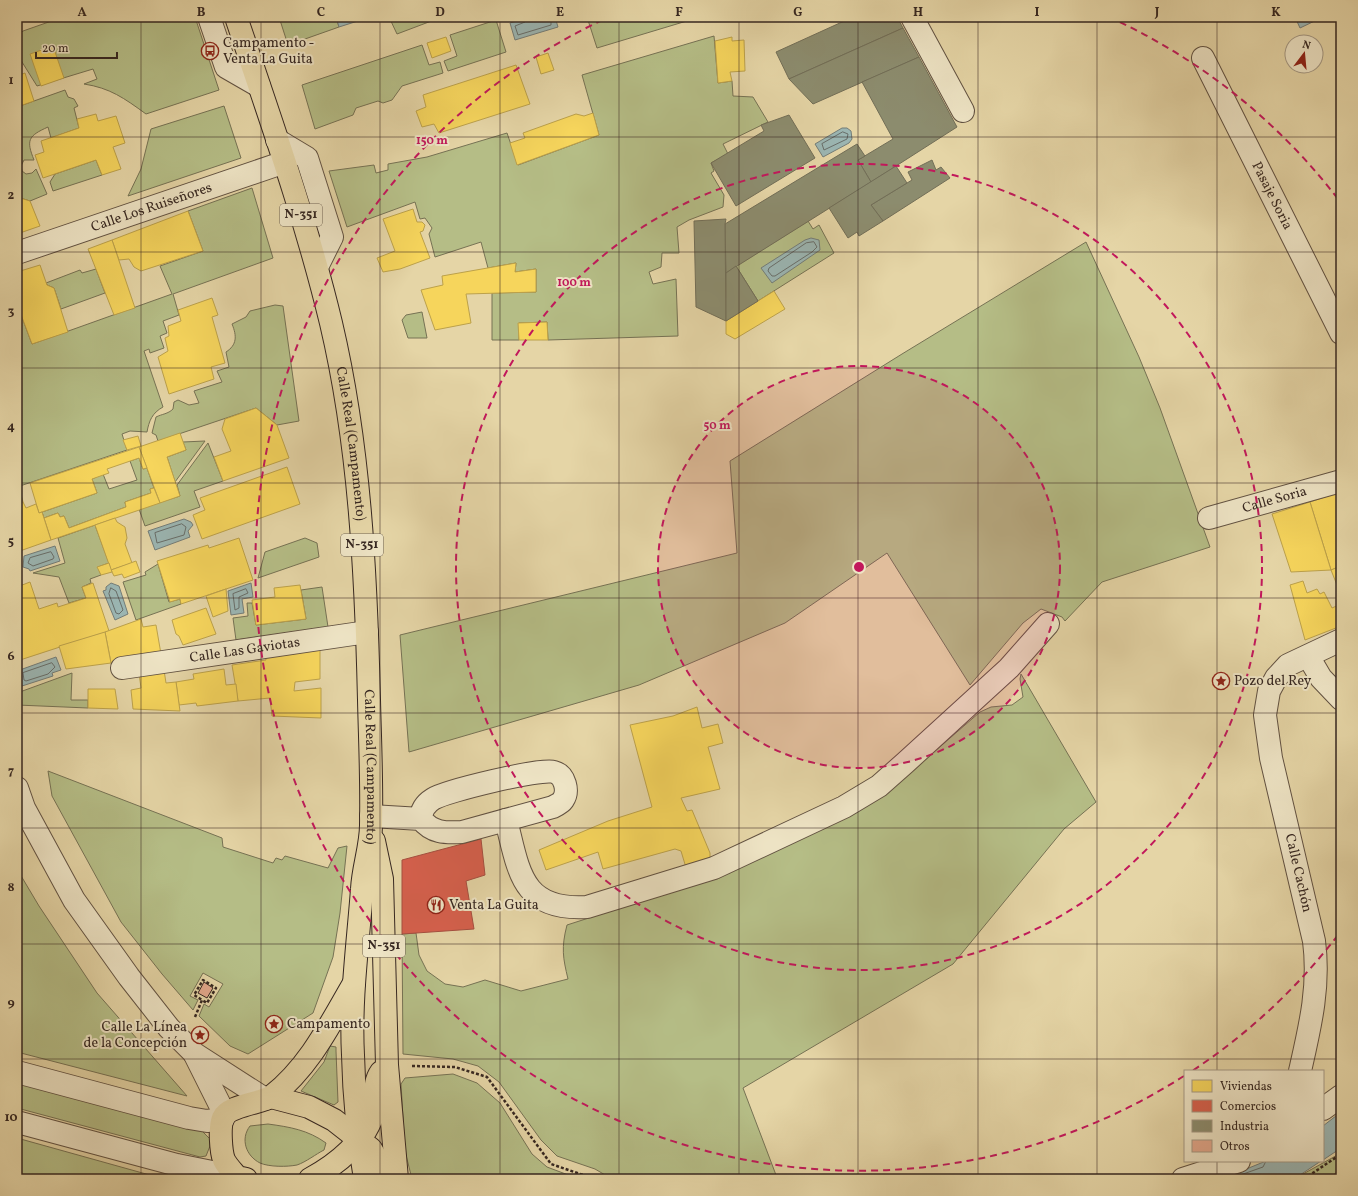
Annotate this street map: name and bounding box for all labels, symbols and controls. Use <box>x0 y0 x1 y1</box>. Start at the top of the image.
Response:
text: A <box>77 4 87 22</box>
text: B <box>197 4 206 22</box>
text: C <box>317 4 325 22</box>
text: D <box>435 4 445 22</box>
text: E <box>556 4 564 22</box>
text: F <box>675 4 683 22</box>
text: G <box>793 4 803 22</box>
text: H <box>913 4 923 22</box>
text: I <box>1035 4 1040 22</box>
text: J <box>1154 4 1160 22</box>
text: K <box>1271 4 1281 22</box>
scale bar <box>36 34 117 60</box>
place label: Campamento - Venta La Guita <box>223 34 315 69</box>
north arrow <box>1284 34 1324 74</box>
text: N <box>1300 38 1312 54</box>
text: 20 m <box>42 41 69 57</box>
bus stop icon: Campamento - Venta La Guita <box>200 41 220 61</box>
text: 1 <box>8 72 14 90</box>
text: 150 m <box>416 133 448 149</box>
street label: Pasaje Soria <box>1247 158 1297 233</box>
street label: Calle Los Ruiseñores <box>88 178 215 237</box>
text: 2 <box>8 187 15 205</box>
road number: N-351 <box>280 204 322 226</box>
text: 100 m <box>557 275 591 291</box>
text: 3 <box>8 303 15 321</box>
street label: Calle Real (Campamento) <box>331 365 370 521</box>
text: 4 <box>7 418 15 436</box>
text: 50 m <box>703 418 731 434</box>
street label: Calle Soria <box>1240 482 1309 518</box>
text: 5 <box>8 533 14 551</box>
road number: N-351 <box>341 534 383 556</box>
centre of rings <box>852 560 866 574</box>
street label: Calle Las Gaviotas <box>188 632 301 667</box>
text: 6 <box>7 648 15 666</box>
place icon: Pozo del Rey <box>1211 671 1231 691</box>
place label: Pozo del Rey <box>1234 672 1312 691</box>
street label: Calle Real (Campamento) <box>359 689 381 846</box>
text: 7 <box>8 763 14 781</box>
street label: Calle Cachón <box>1280 832 1316 914</box>
text: 8 <box>7 879 15 897</box>
restaurant icon: Venta La Guita <box>426 895 446 915</box>
place label: Venta La Guita <box>449 896 539 915</box>
road number: N-351 <box>363 935 405 957</box>
text: 9 <box>7 994 15 1012</box>
place icon: Campamento <box>264 1014 284 1034</box>
place label: Campamento <box>287 1015 370 1034</box>
place label: Calle La Línea de la Concepción <box>84 1018 187 1053</box>
place icon: Calle La Línea de la Concepción <box>190 1025 210 1045</box>
legend <box>1184 1070 1324 1162</box>
text: Viviendas <box>1220 1079 1272 1095</box>
text: Comercios <box>1220 1099 1276 1115</box>
text: 10 <box>4 1109 18 1127</box>
text: Industria <box>1220 1119 1269 1135</box>
text: Otros <box>1220 1139 1250 1155</box>

